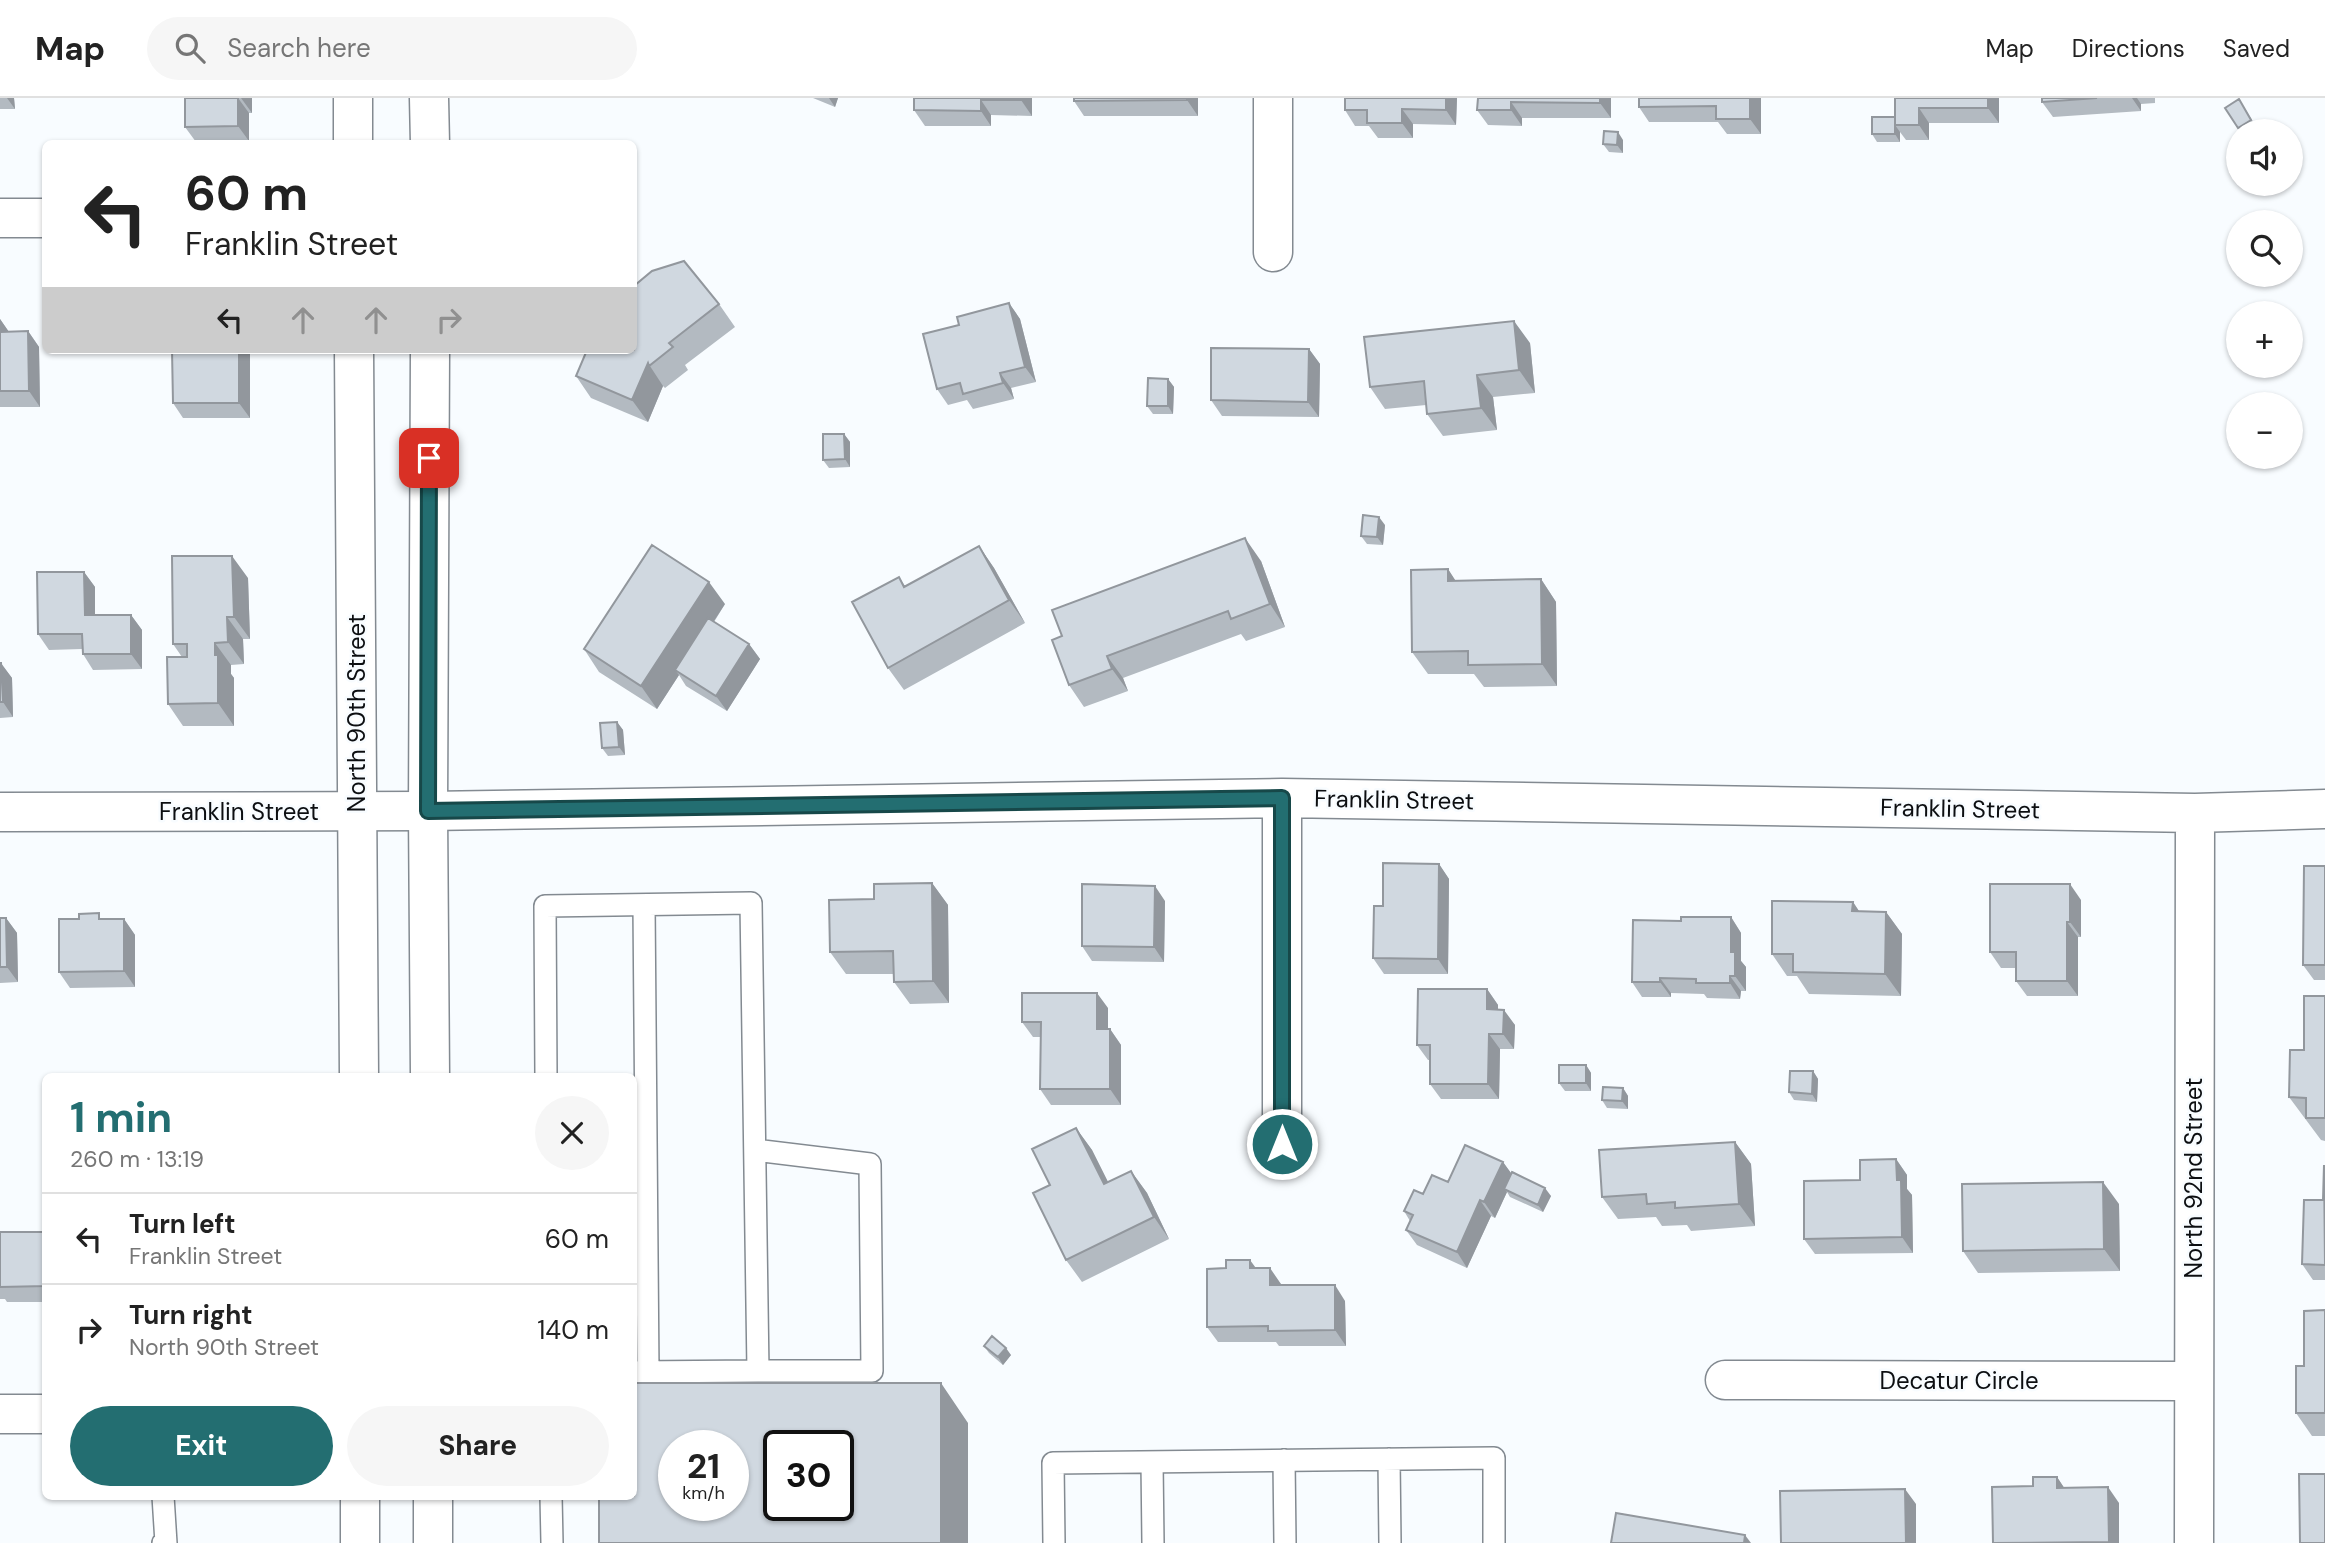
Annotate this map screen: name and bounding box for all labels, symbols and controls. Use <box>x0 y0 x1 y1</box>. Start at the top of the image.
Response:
search box <box>147 17 637 80</box>
text: Map <box>35 27 105 70</box>
icon: search <box>171 29 209 67</box>
text: Search here <box>227 31 371 65</box>
text: Map <box>1986 33 2034 64</box>
text: Directions <box>2072 33 2185 64</box>
text: Saved <box>2223 33 2290 64</box>
map controls <box>2226 119 2303 469</box>
button: sound <box>2226 119 2303 196</box>
text: 60 m <box>185 161 308 225</box>
icon: left <box>70 168 161 259</box>
button: search <box>2226 210 2303 287</box>
text: Franklin Street <box>185 223 398 265</box>
icon: left <box>211 301 249 339</box>
icon: ahead <box>284 301 322 339</box>
icon: ahead <box>357 301 395 339</box>
icon: right <box>430 301 468 339</box>
button: + <box>2226 301 2303 378</box>
button: − <box>2226 392 2303 469</box>
pin <box>399 428 459 488</box>
icon: arrive <box>410 439 448 477</box>
street label: North 90th Street <box>341 614 372 812</box>
street label: Franklin Street <box>1314 783 1474 816</box>
street label: Franklin Street <box>1880 792 2040 825</box>
street label: Franklin Street <box>159 796 319 827</box>
street label: North 92nd Street <box>2178 1078 2209 1279</box>
text: 1 min <box>70 1090 172 1145</box>
button: close <box>535 1096 609 1170</box>
position arrow <box>1245 1107 1319 1181</box>
text: 260 m · 13:19 <box>70 1144 204 1174</box>
text: Turn left <box>129 1207 236 1241</box>
icon: left <box>70 1220 108 1258</box>
text: 60 m <box>545 1222 609 1256</box>
text: Franklin Street <box>129 1241 282 1271</box>
text: Turn right <box>129 1298 253 1332</box>
icon: right <box>70 1311 108 1349</box>
text: 140 m <box>537 1313 609 1347</box>
text: North 90th Street <box>129 1332 319 1362</box>
street label: Decatur Circle <box>1879 1365 2039 1396</box>
button: Exit <box>70 1406 333 1486</box>
button: Share <box>347 1406 609 1486</box>
speed limit sign: 30 <box>763 1430 854 1521</box>
text: 21 <box>687 1443 720 1489</box>
text: km/h <box>682 1481 725 1505</box>

